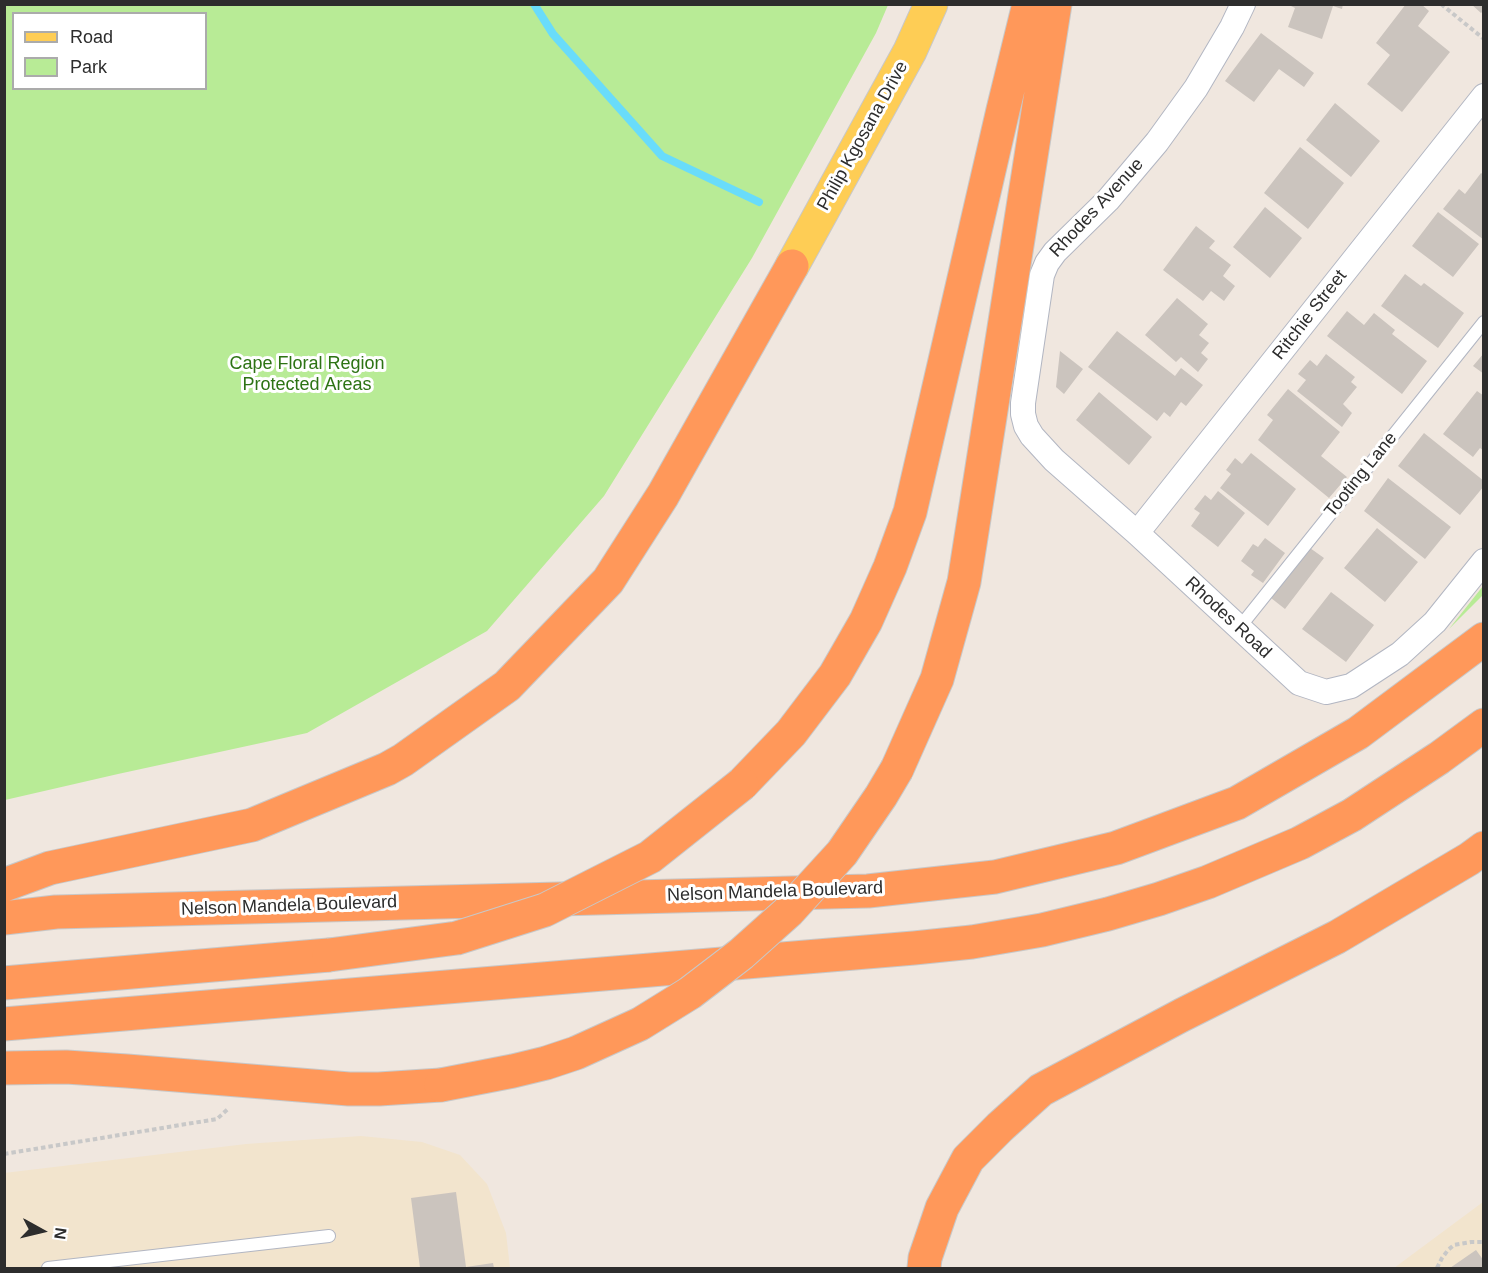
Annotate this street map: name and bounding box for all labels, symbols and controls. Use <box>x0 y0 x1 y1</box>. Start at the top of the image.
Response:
legend <box>12 12 207 90</box>
text: Road <box>70 27 113 47</box>
text: Park <box>70 57 107 77</box>
street label: Philip Kgosana Drive <box>813 58 913 214</box>
street label: Rhodes Avenue <box>1046 154 1148 262</box>
street label: Ritchie Street <box>1268 266 1352 364</box>
park label: Cape Floral Region Protected Areas <box>229 353 385 395</box>
street label: Tooting Lane <box>1320 428 1402 522</box>
street label: Rhodes Road <box>1180 573 1276 663</box>
street label: Nelson Mandela Boulevard <box>667 877 883 907</box>
street label: Nelson Mandela Boulevard <box>181 891 397 921</box>
north arrow <box>12 1201 72 1261</box>
text: N <box>51 1227 70 1240</box>

